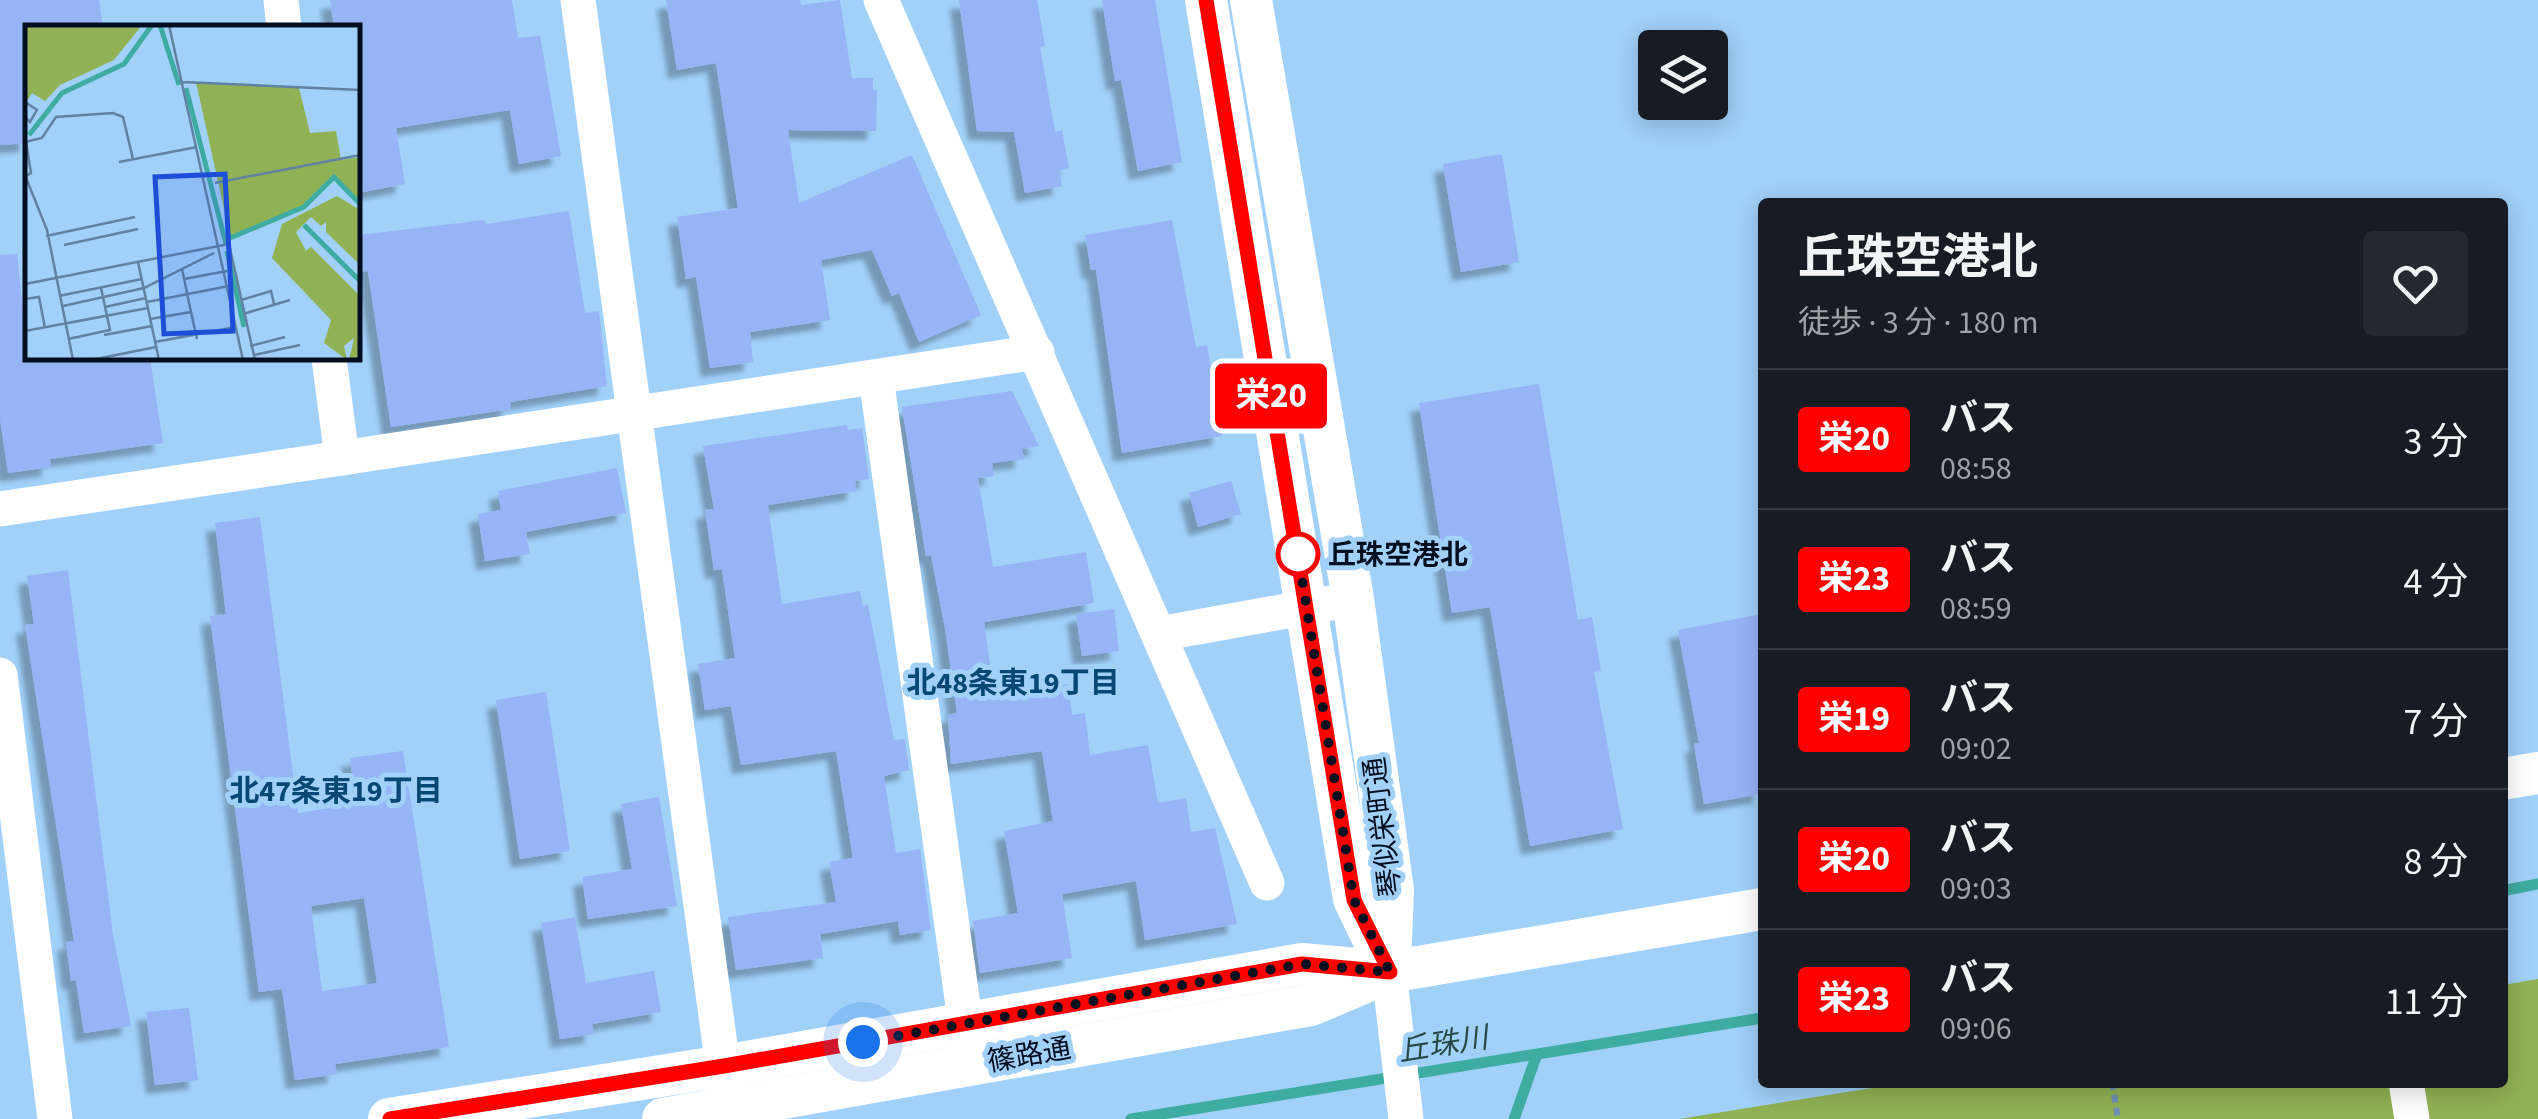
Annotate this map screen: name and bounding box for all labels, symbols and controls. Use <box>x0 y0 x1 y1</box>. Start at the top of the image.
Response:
inset map <box>25 25 360 360</box>
map controls <box>1638 30 1728 120</box>
button: layers <box>1638 30 1728 120</box>
text: 丘珠空港北 <box>1798 224 2038 292</box>
button: heart <box>2363 231 2468 336</box>
text: 徒歩 · 3 分 · 180 m <box>1798 300 2038 346</box>
line badge: 栄20 <box>1214 364 1328 428</box>
text: 栄20 <box>1235 371 1307 421</box>
text: バス <box>1940 392 2016 446</box>
text: 栄20 <box>1818 414 1890 464</box>
text: 3 分 <box>2404 415 2468 469</box>
text: 08:58 <box>1940 446 2012 492</box>
text: バス <box>1940 532 2016 586</box>
marker: 丘珠空港北 <box>1277 533 1319 575</box>
place label: 丘珠空港北 <box>1328 535 1468 575</box>
text: 栄23 <box>1818 554 1890 604</box>
text: 4 分 <box>2404 555 2468 609</box>
text: 08:59 <box>1940 586 2012 632</box>
district label: 北48条東19丁目 <box>906 662 1120 705</box>
text: バス <box>1940 672 2016 726</box>
text: 栄19 <box>1818 694 1890 744</box>
text: 7 分 <box>2404 695 2468 749</box>
text: 09:02 <box>1940 726 2012 772</box>
street label: 琴似栄町通 <box>1355 755 1411 899</box>
district label: 北47条東19丁目 <box>229 770 443 813</box>
text: バス <box>1940 812 2016 866</box>
text: 栄20 <box>1818 834 1890 884</box>
text: 8 分 <box>2404 835 2468 889</box>
text: 09:03 <box>1940 866 2012 912</box>
text: バス <box>1940 952 2016 1006</box>
text: 栄23 <box>1818 974 1890 1024</box>
text: 11 分 <box>2385 975 2468 1029</box>
text: 09:06 <box>1940 1006 2012 1052</box>
water label: 丘珠川 <box>1395 1016 1494 1073</box>
your location <box>838 1017 888 1067</box>
street label: 篠路通 <box>984 1028 1074 1082</box>

